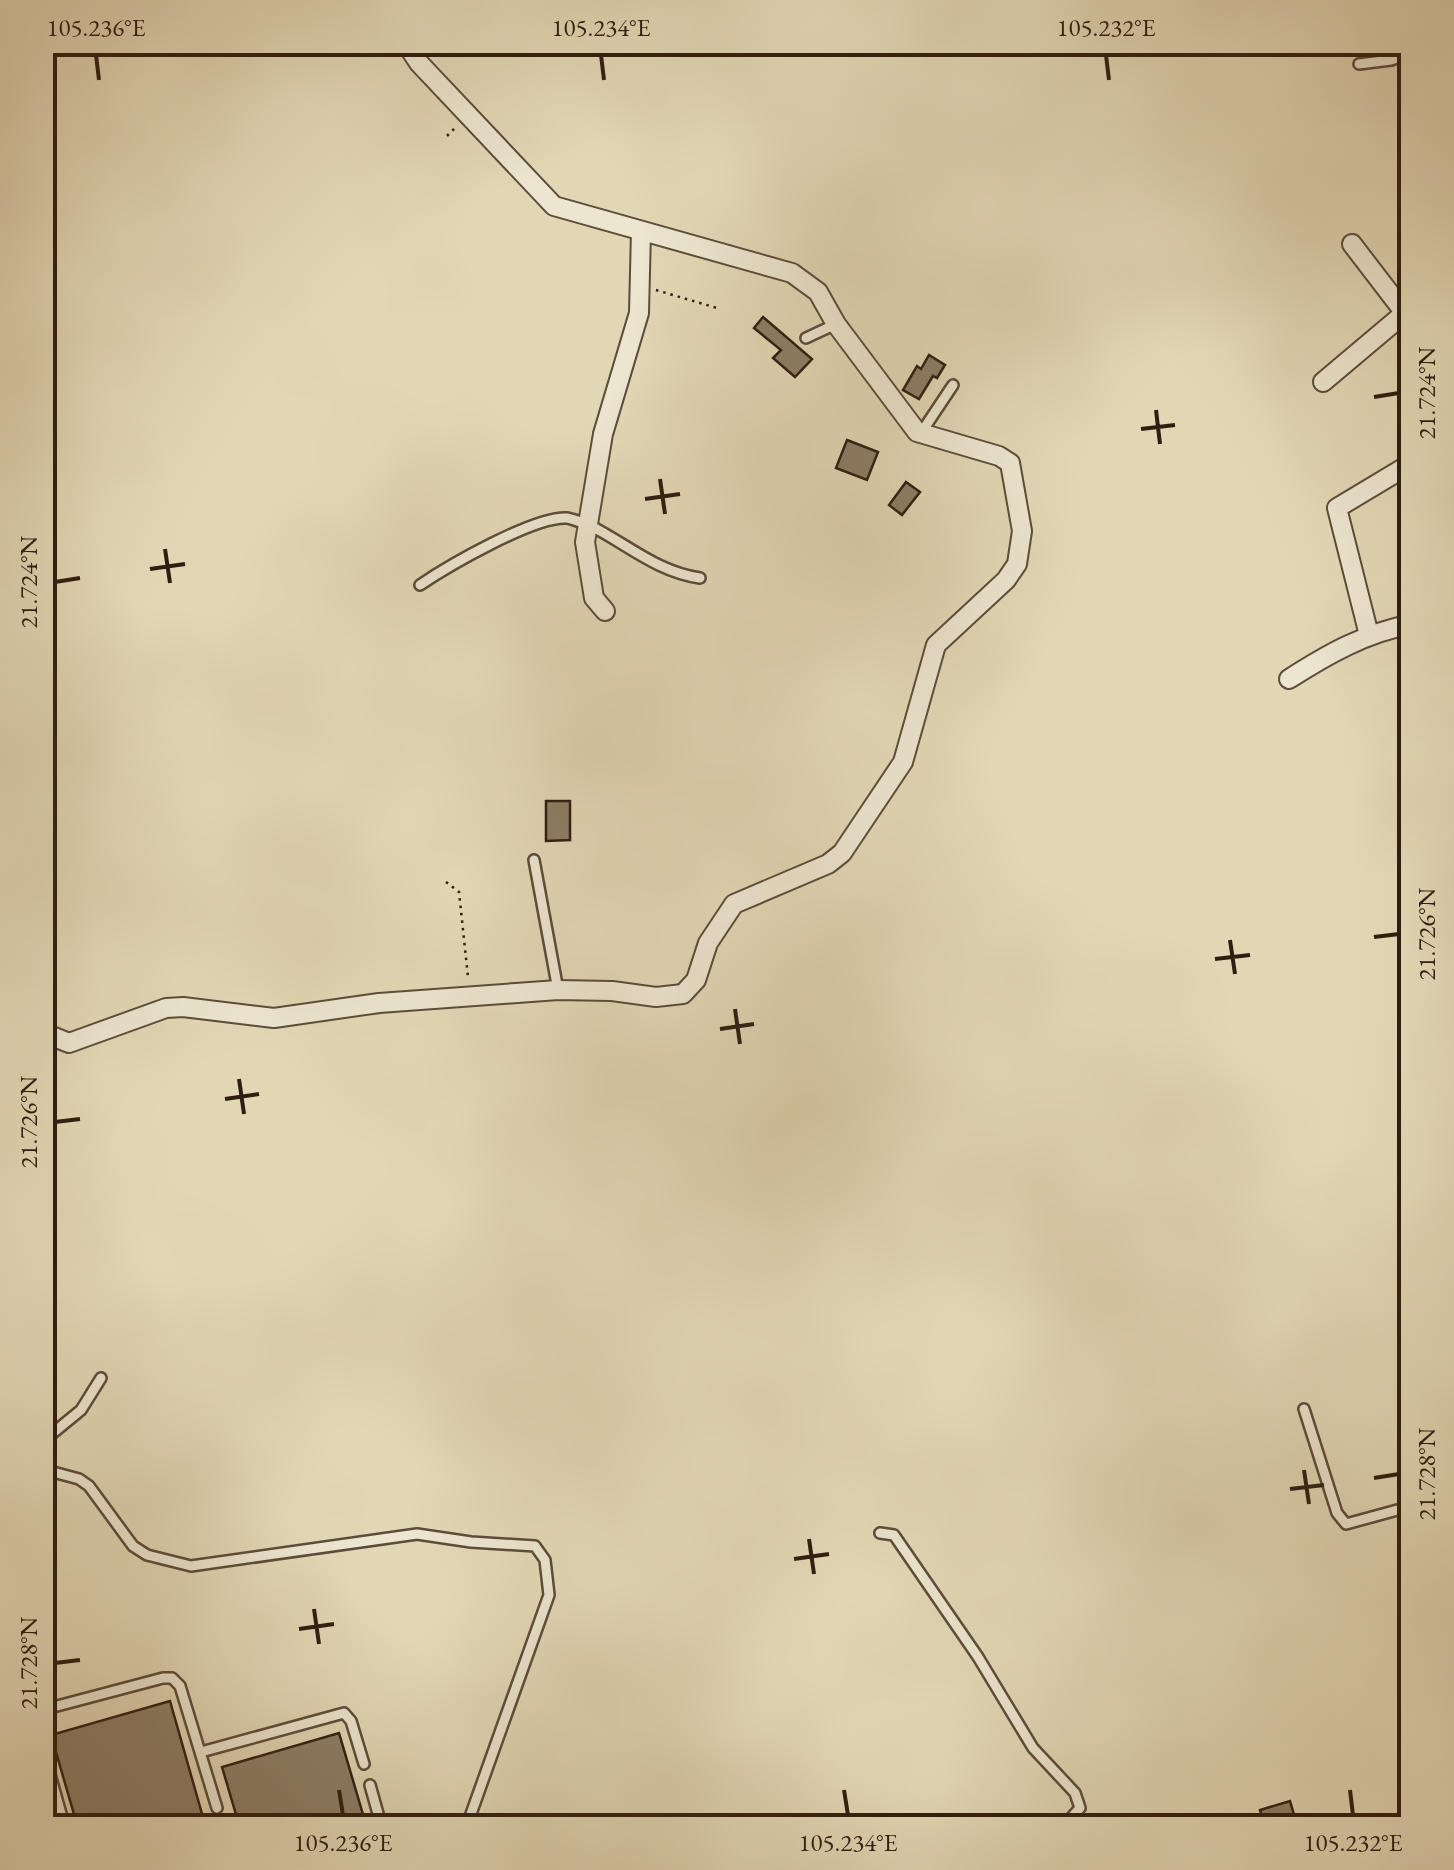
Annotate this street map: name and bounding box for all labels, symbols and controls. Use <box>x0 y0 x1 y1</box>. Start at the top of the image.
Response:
text: 105.236°E <box>46 11 146 43</box>
text: 105.234°E <box>551 11 651 43</box>
text: 105.232°E <box>1056 11 1156 43</box>
text: 21.724°N <box>1410 346 1442 439</box>
text: 21.724°N <box>12 535 44 628</box>
text: 21.726°N <box>1410 887 1442 980</box>
text: 21.726°N <box>12 1075 44 1168</box>
text: 21.728°N <box>1410 1427 1442 1520</box>
text: 21.728°N <box>12 1616 44 1709</box>
text: 105.236°E <box>293 1826 393 1858</box>
text: 105.234°E <box>798 1826 898 1858</box>
text: 105.232°E <box>1303 1826 1403 1858</box>

